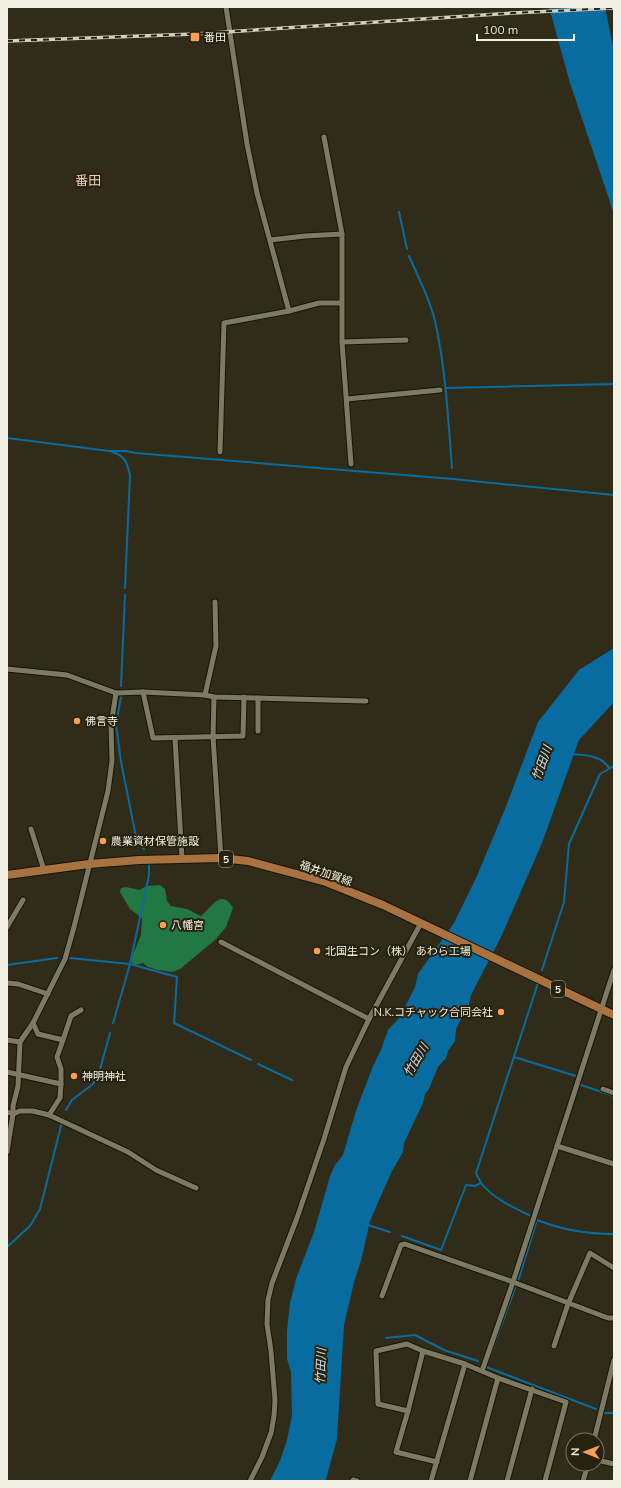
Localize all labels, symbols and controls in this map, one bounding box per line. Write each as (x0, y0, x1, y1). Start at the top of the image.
scale bar (477, 16, 574, 42)
text: 100 m (483, 22, 518, 37)
place label: 番田 (204, 30, 226, 44)
marker: 番田 (189, 31, 201, 43)
district label: 番田 (75, 172, 101, 188)
place label: 佛言寺 (85, 714, 118, 728)
marker: 佛言寺 (72, 716, 82, 726)
water label: 竹田川 (528, 741, 555, 782)
place label: 農業資材保管施設 (111, 834, 199, 848)
marker: 農業資材保管施設 (98, 836, 108, 846)
road number: 5 (219, 851, 233, 867)
street label: 福井加賀線 (298, 857, 354, 889)
place label: 八幡宮 (171, 918, 204, 932)
marker: 八幡宮 (158, 920, 168, 930)
place label: 北国生コン（株） あわら工場 (325, 944, 471, 958)
marker: 北国生コン（株） あわら工場 (312, 946, 322, 956)
road number: 5 (551, 981, 565, 997)
place label: N.K.コチャック合同会社 (374, 1005, 493, 1019)
marker: N.K.コチャック合同会社 (496, 1007, 506, 1017)
water label: 竹田川 (400, 1039, 432, 1079)
place label: 神明神社 (82, 1069, 126, 1083)
marker: 神明神社 (69, 1071, 79, 1081)
water label: 竹田川 (312, 1346, 329, 1384)
north arrow (565, 1432, 605, 1472)
text: N (568, 1448, 582, 1456)

